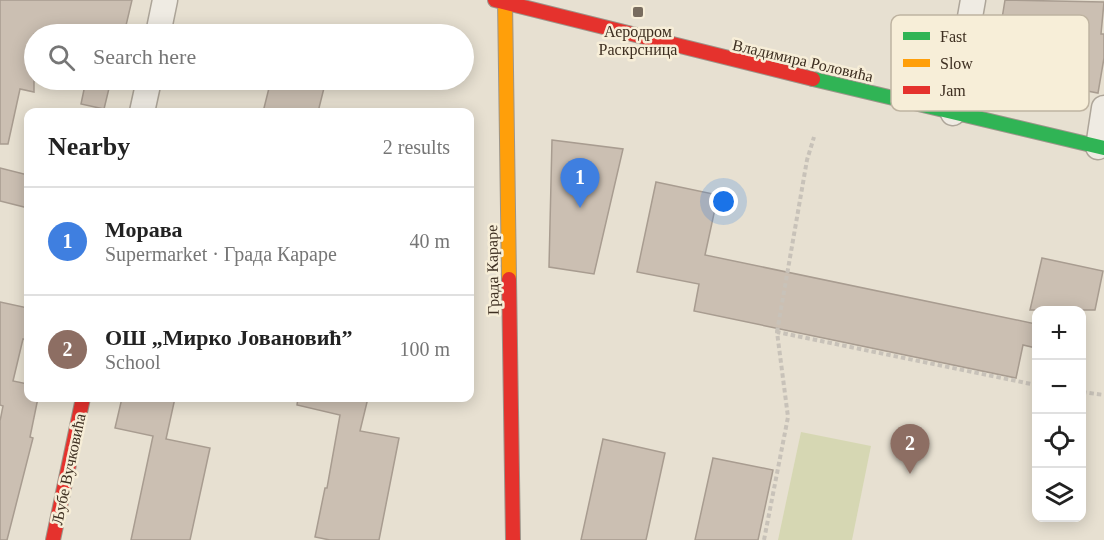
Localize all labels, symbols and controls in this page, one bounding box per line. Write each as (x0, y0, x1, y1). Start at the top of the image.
marker: Аеродром Раскрсница (631, 5, 645, 19)
legend (891, 15, 1089, 111)
place label: Аеродром Раскрсница (599, 23, 677, 59)
search box (24, 24, 474, 90)
text: Fast (940, 28, 967, 45)
street label: Владимира Роловића (731, 36, 875, 86)
icon: search (45, 41, 78, 74)
text: Search here (93, 44, 196, 69)
text: Slow (940, 55, 973, 72)
text: Jam (940, 82, 966, 99)
text: Nearby (48, 132, 130, 161)
text: 2 results (383, 136, 450, 158)
pin: 1 (560, 158, 600, 208)
your location (709, 187, 738, 216)
text: Морава (105, 217, 183, 242)
street label: Града Караре (483, 225, 503, 315)
text: 1 (63, 230, 73, 252)
text: 40 m (409, 230, 450, 252)
text: Supermarket · Града Караре (105, 243, 337, 265)
map controls (1032, 306, 1086, 522)
button: + (1032, 306, 1086, 360)
text: ОШ „Мирко Јовановић” (105, 325, 353, 350)
text: 2 (63, 338, 73, 360)
text: 100 m (399, 338, 450, 360)
text: School (105, 351, 161, 373)
button: − (1032, 360, 1086, 414)
street label: Љубе Вучковића (48, 412, 90, 527)
button: locate (1032, 414, 1086, 468)
pin: 2 (890, 424, 930, 474)
button: layers (1032, 468, 1086, 522)

